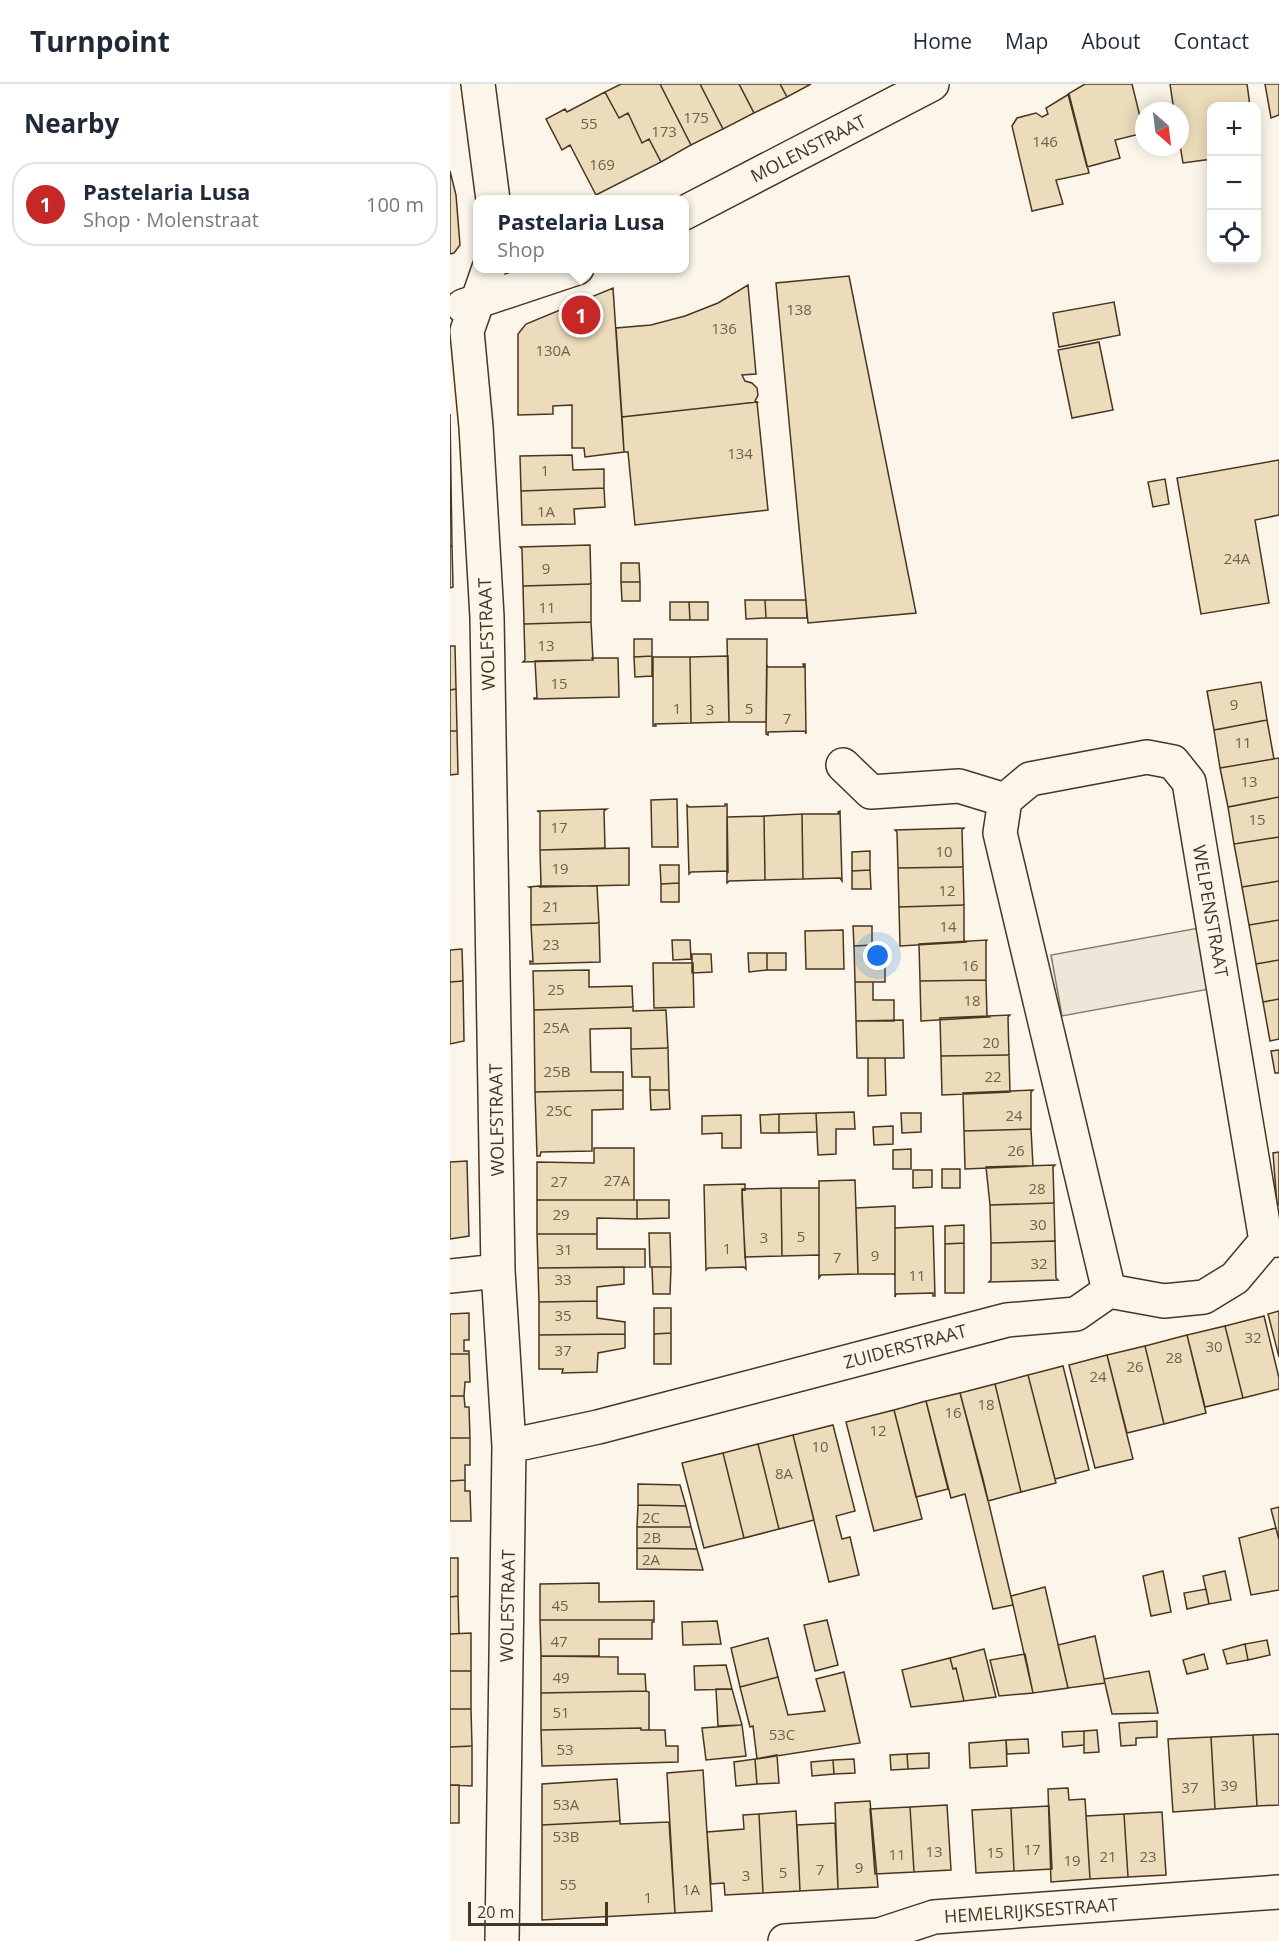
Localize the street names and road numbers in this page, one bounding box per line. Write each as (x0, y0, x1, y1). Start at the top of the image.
street label: MOLENSTRAAT (746, 109, 870, 187)
street label: WOLFSTRAAT (472, 577, 500, 691)
street label: WELPENSTRAAT (1188, 843, 1234, 979)
street label: WOLFSTRAAT (483, 1063, 509, 1177)
street label: ZUIDERSTRAAT (841, 1318, 969, 1374)
street label: WOLFSTRAAT (494, 1549, 520, 1663)
street label: HEMELRIJKSESTRAAT (943, 1892, 1119, 1928)

